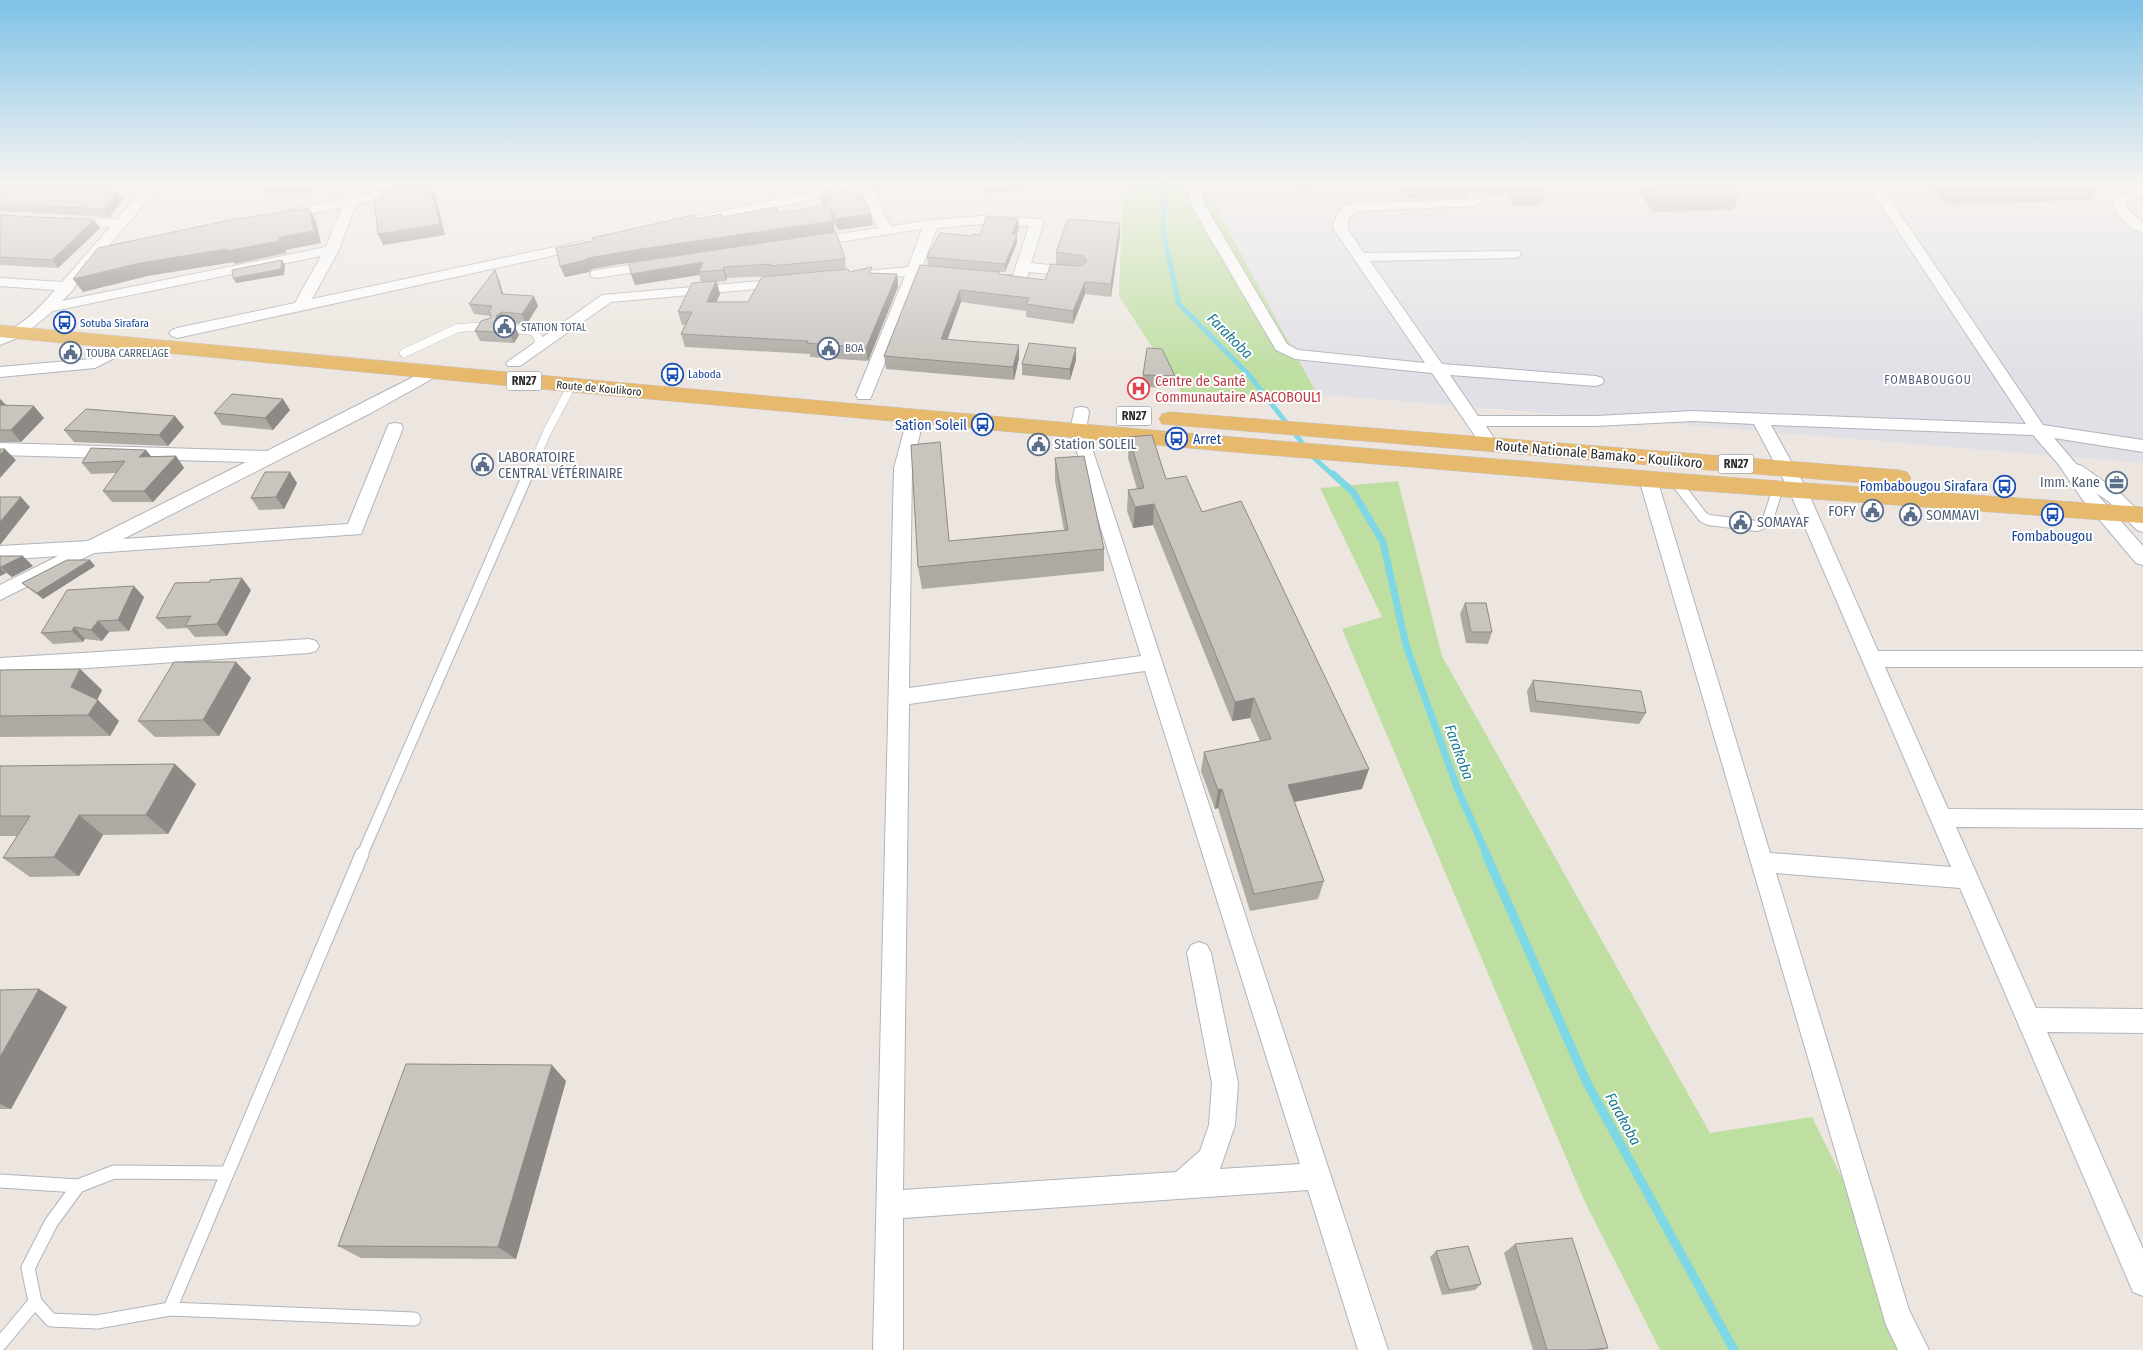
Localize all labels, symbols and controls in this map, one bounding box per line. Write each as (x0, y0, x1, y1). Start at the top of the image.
water label: Farakoba (1203, 309, 1257, 363)
bus stop icon: Sotuba Sirafara (52, 311, 76, 335)
public building icon: STATION TOTAL (493, 315, 517, 339)
place label: Sotuba Sirafara (80, 317, 149, 330)
place label: STATION TOTAL (521, 321, 587, 334)
public building icon: BOA (817, 336, 841, 360)
public building icon: TOUBA CARRELAGE (58, 341, 82, 365)
place label: BOA (845, 342, 864, 355)
place label: TOUBA CARRELAGE (86, 347, 169, 360)
bus stop icon: Laboda (660, 362, 684, 386)
place label: Laboda (688, 368, 721, 381)
road number: RN27 (506, 372, 542, 391)
place label: Centre de Santé Communautaire ASACOBOUL1 (1155, 373, 1321, 406)
district label: FOMBABOUGOU (1884, 373, 1972, 387)
hospital icon: Centre de Santé Communautaire ASACOBOUL1 (1127, 377, 1151, 401)
street label: Route de Koulikoro (556, 378, 642, 399)
road number: RN27 (1116, 406, 1152, 426)
bus stop icon: Sation Soleil (971, 413, 995, 437)
place label: Sation Soleil (895, 417, 967, 434)
bus stop icon: Arret (1165, 427, 1189, 451)
place label: Arret (1193, 431, 1222, 448)
public building icon: Station SOLEIL (1026, 432, 1050, 456)
place label: Station SOLEIL (1054, 436, 1137, 453)
street label: Route Nationale Bamako - Koulikoro (1495, 437, 1703, 472)
place label: LABORATOIRE CENTRAL VÉTÉRINAIRE (498, 449, 623, 482)
public building icon: LABORATOIRE CENTRAL VÉTÉRINAIRE (470, 453, 494, 477)
road number: RN27 (1718, 454, 1754, 474)
office icon: Imm. Kane (2104, 470, 2128, 494)
bus stop icon: Fombabougou Sirafara (1992, 474, 2016, 498)
place label: Imm. Kane (2040, 474, 2100, 491)
place label: Fombabougou Sirafara (1860, 478, 1988, 495)
public building icon: FOFY (1860, 499, 1884, 523)
bus stop icon: Fombabougou (2040, 502, 2064, 526)
place label: FOFY (1828, 503, 1856, 520)
public building icon: SOMMAVI (1898, 503, 1922, 527)
place label: SOMMAVI (1926, 507, 1980, 524)
public building icon: SOMAYAF (1729, 510, 1753, 534)
place label: SOMAYAF (1757, 514, 1809, 531)
place label: Fombabougou (2011, 528, 2093, 545)
water label: Farakoba (1441, 722, 1477, 782)
water label: Farakoba (1601, 1090, 1645, 1149)

